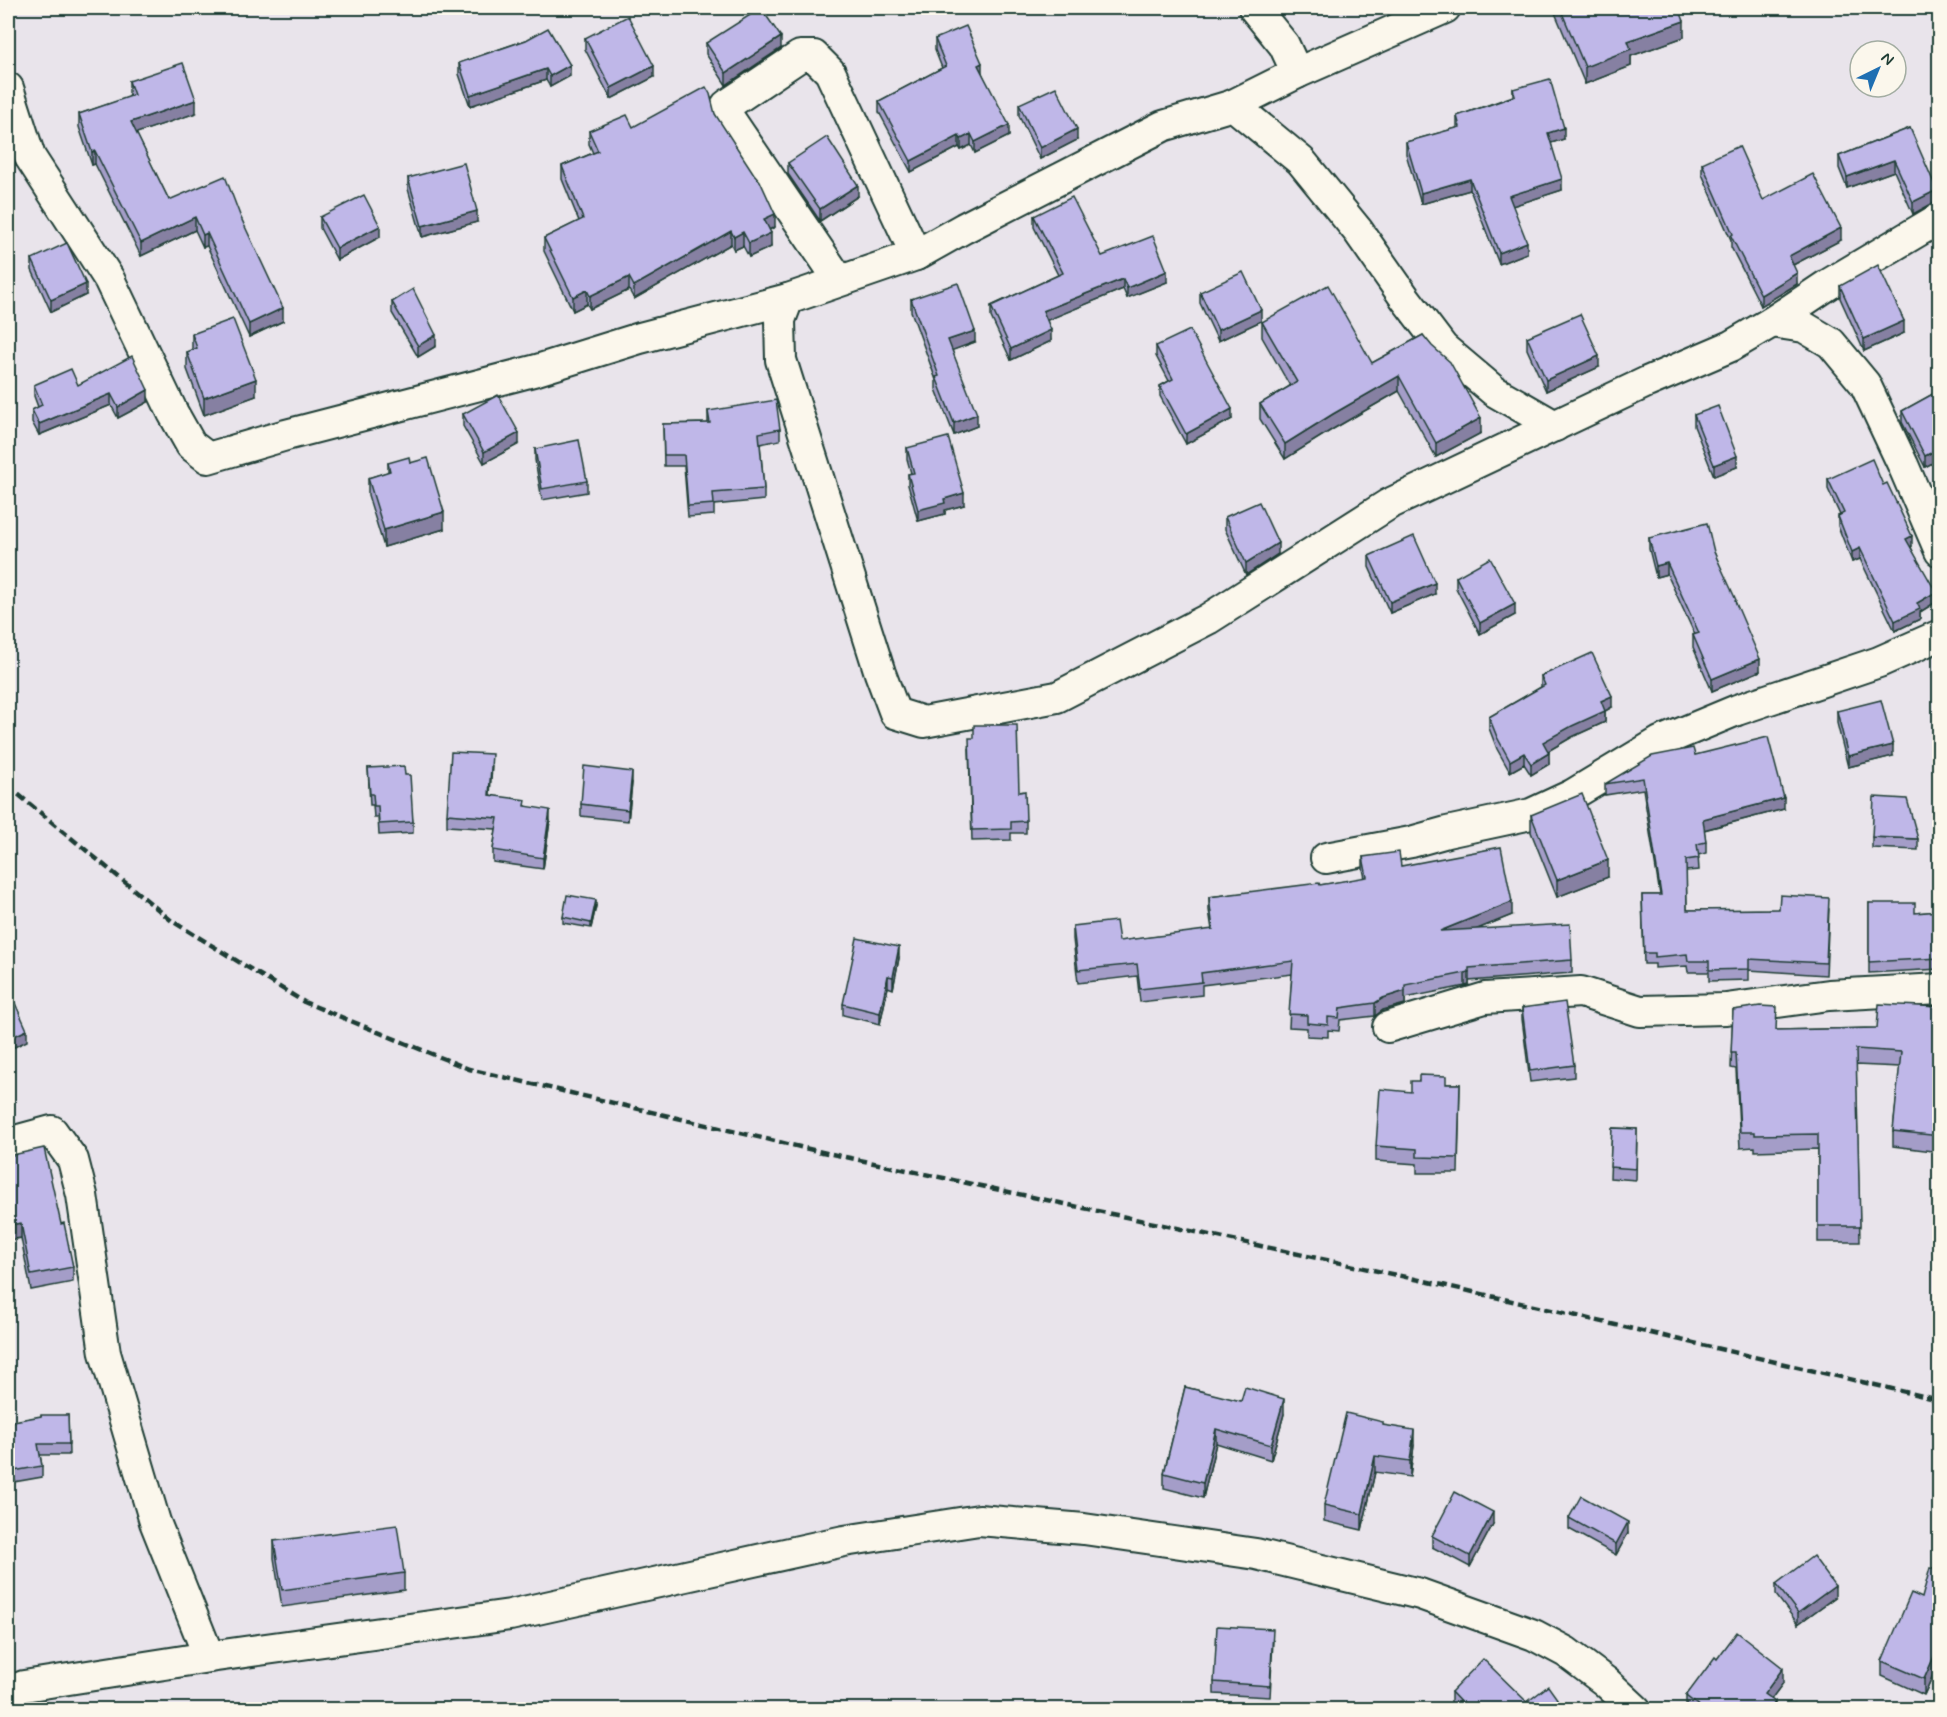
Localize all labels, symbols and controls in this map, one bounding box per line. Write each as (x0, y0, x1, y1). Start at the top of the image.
north arrow (1848, 39, 1908, 99)
text: N (1876, 48, 1898, 70)

